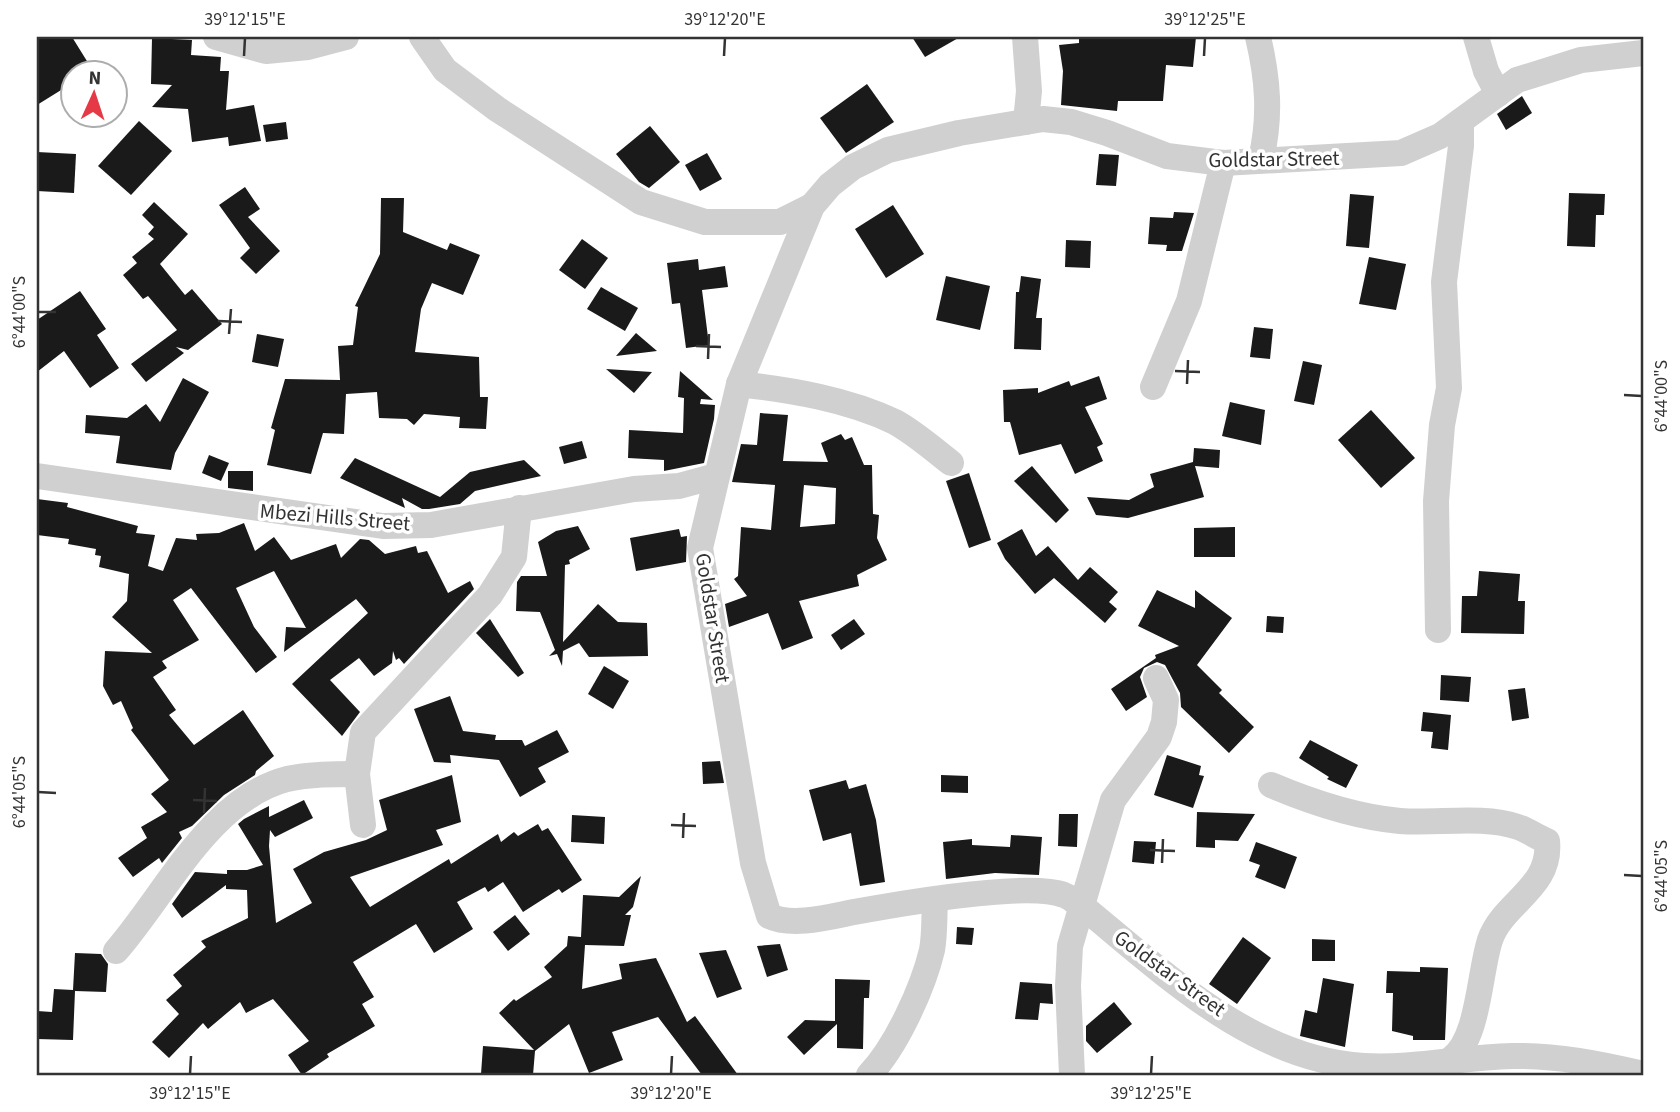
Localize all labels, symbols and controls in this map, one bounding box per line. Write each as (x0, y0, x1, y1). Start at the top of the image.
text: 39°12'15"E (204, 7, 286, 32)
text: 39°12'20"E (684, 7, 766, 32)
text: 39°12'25"E (1164, 7, 1246, 32)
north arrow (60, 60, 130, 130)
text: N (88, 65, 102, 92)
street label: Goldstar Street (1208, 143, 1340, 175)
text: 6°44'00"S (7, 276, 32, 348)
text: 6°44'00"S (1649, 360, 1674, 432)
street label: Mbezi Hills Street (259, 495, 411, 539)
street label: Goldstar Street (688, 551, 738, 685)
text: 6°44'05"S (7, 756, 32, 828)
text: 6°44'05"S (1649, 840, 1674, 912)
street label: Goldstar Street (1108, 922, 1232, 1024)
text: 39°12'15"E (149, 1081, 231, 1106)
text: 39°12'20"E (630, 1081, 712, 1106)
text: 39°12'25"E (1110, 1081, 1192, 1106)

